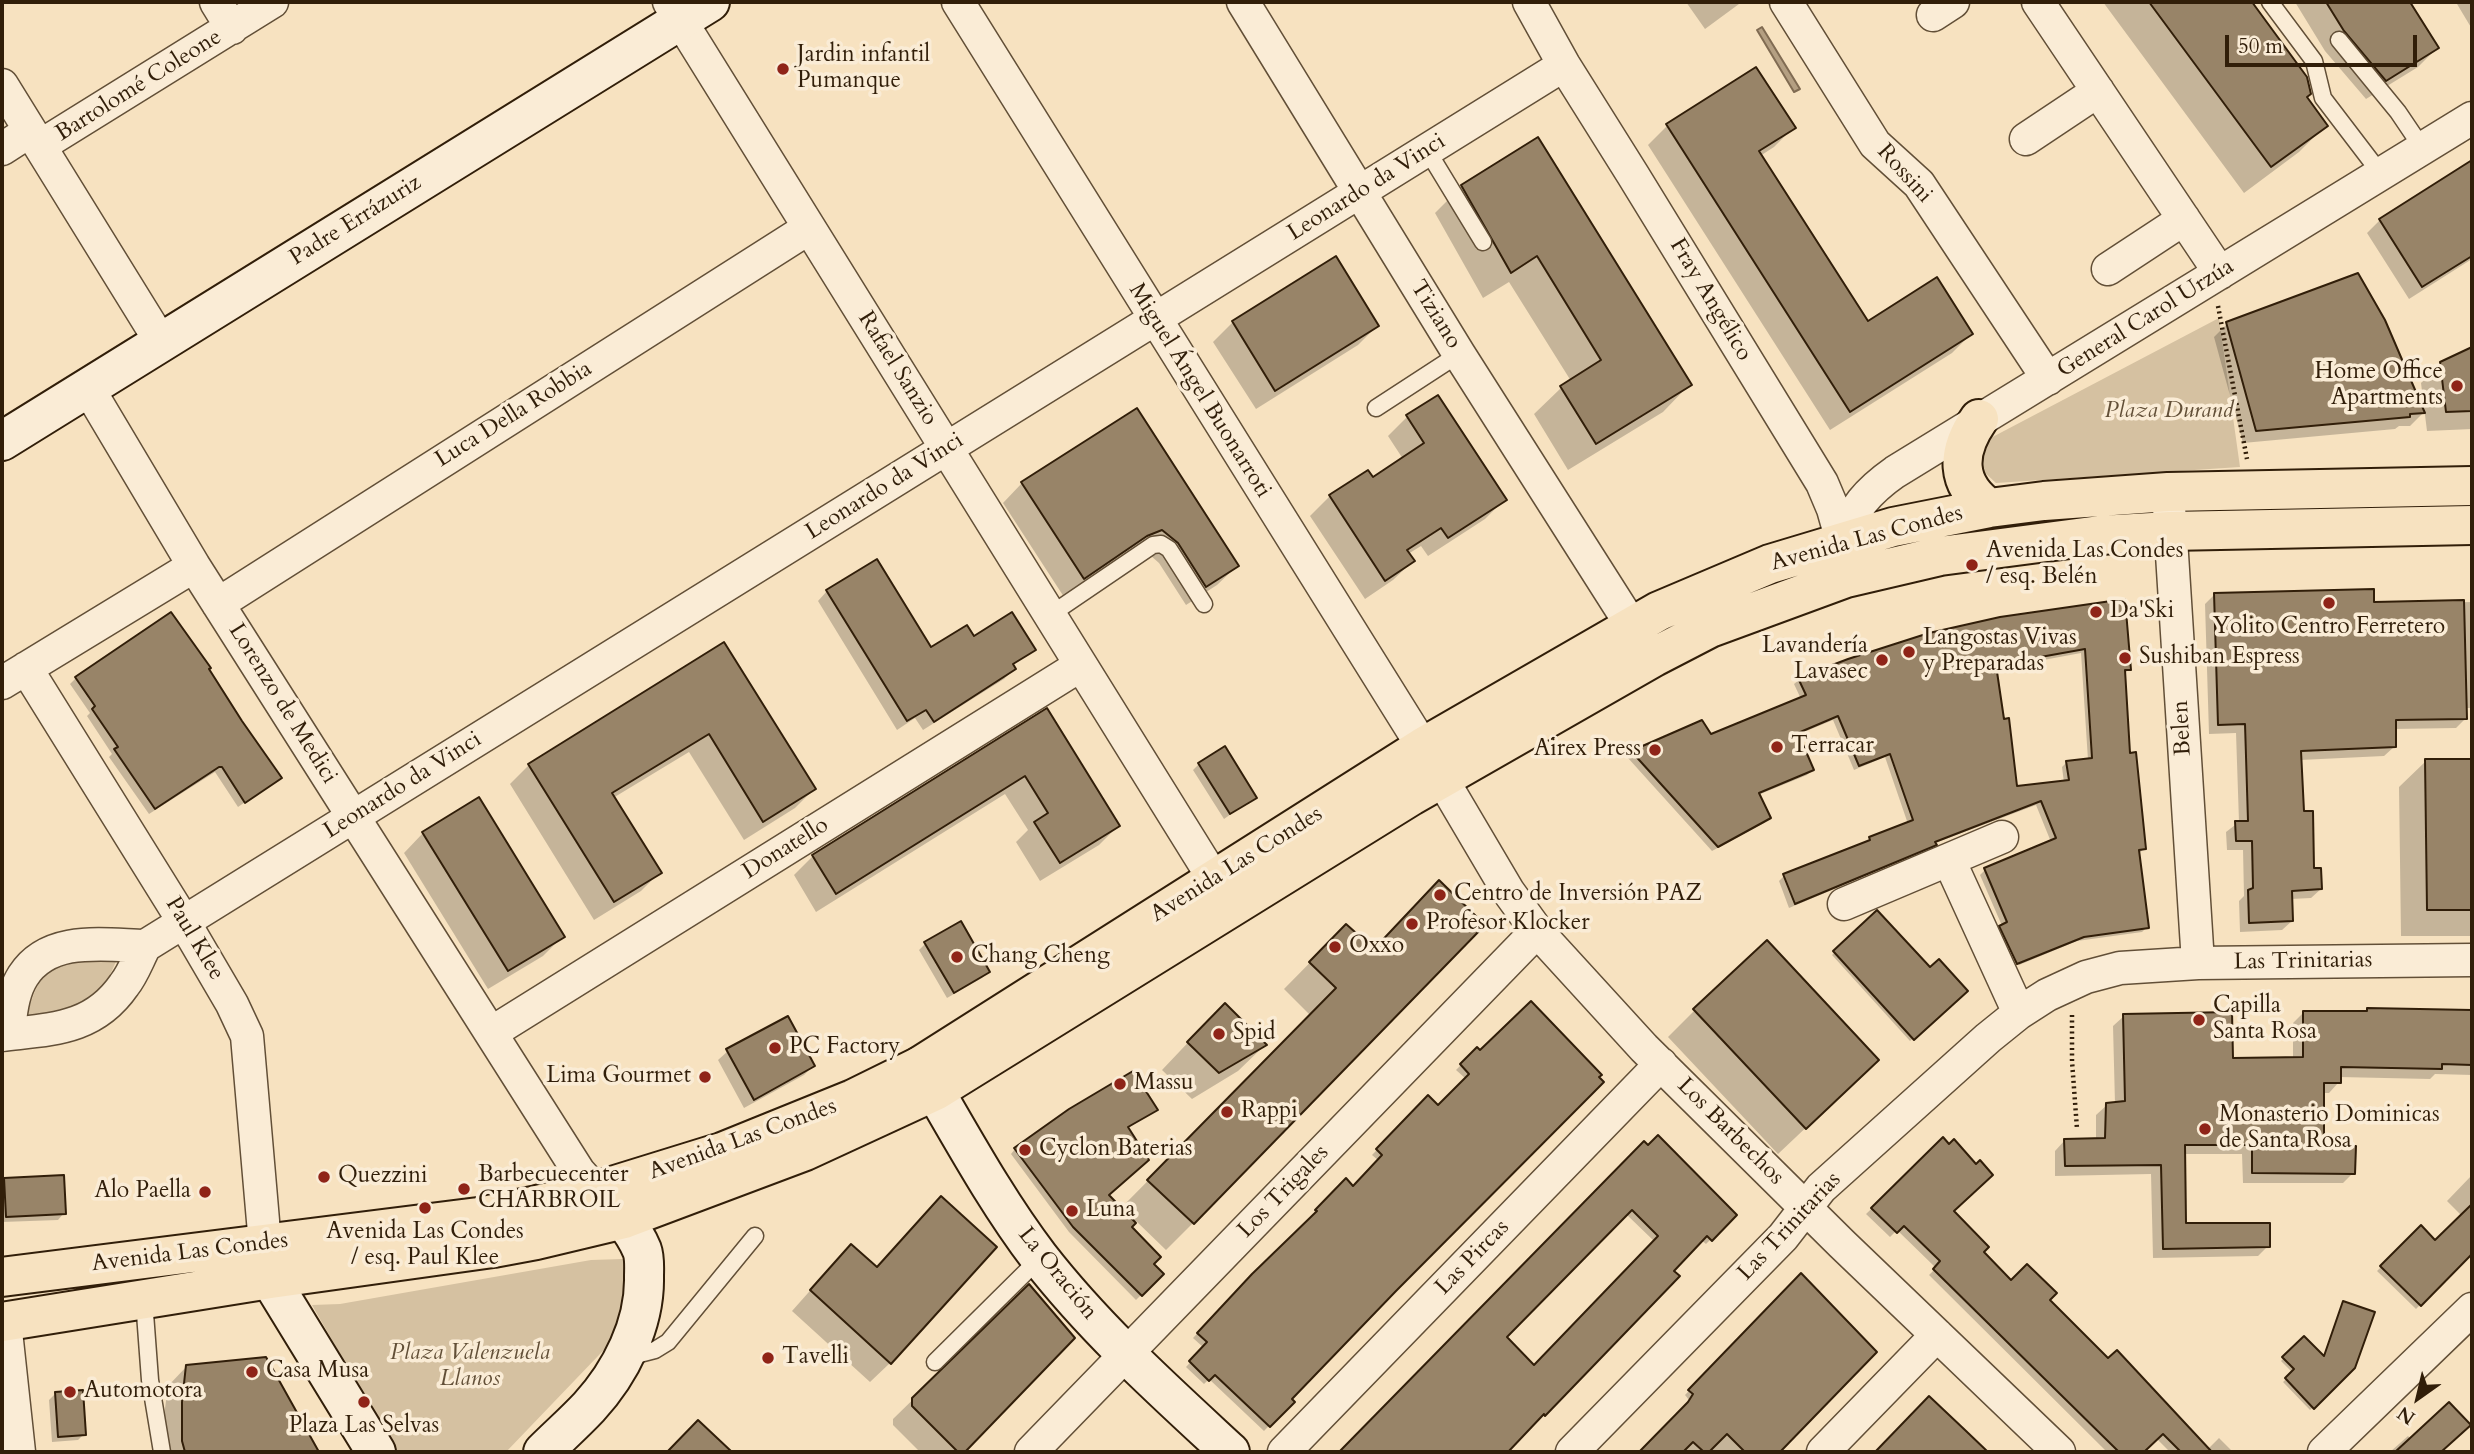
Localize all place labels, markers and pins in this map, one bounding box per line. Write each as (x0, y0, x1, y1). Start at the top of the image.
place label: Jardin infantil Pumanque (797, 42, 930, 96)
marker: Jardin infantil Pumanque (775, 61, 791, 77)
place label: Home Office Apartments (2315, 359, 2443, 413)
marker: Home Office Apartments (2449, 378, 2465, 394)
place label: Avenida Las Condes / esq. Belén (1986, 538, 2184, 592)
marker: Avenida Las Condes / esq. Belén (1964, 557, 1980, 573)
marker: Yolito Centro Ferretero (2321, 595, 2337, 611)
place label: Da'Ski (2110, 598, 2174, 626)
marker: Da'Ski (2088, 604, 2104, 620)
place label: Yolito Centro Ferretero (2213, 614, 2445, 642)
place label: Langostas Vivas y Preparadas (1923, 625, 2077, 679)
place label: Lavandería Lavasec (1762, 633, 1868, 687)
marker: Langostas Vivas y Preparadas (1901, 644, 1917, 660)
place label: Sushiban Espress (2139, 644, 2300, 672)
marker: Sushiban Espress (2117, 650, 2133, 666)
marker: Lavandería Lavasec (1874, 652, 1890, 668)
place label: Terracar (1791, 733, 1874, 761)
place label: Airex Press (1534, 736, 1641, 764)
marker: Terracar (1769, 739, 1785, 755)
marker: Airex Press (1647, 742, 1663, 758)
place label: Centro de Inversión PAZ (1454, 881, 1702, 909)
marker: Centro de Inversión PAZ (1432, 887, 1448, 903)
place label: Profesor Klocker (1426, 910, 1590, 938)
marker: Profesor Klocker (1404, 916, 1420, 932)
place label: Oxxo (1349, 933, 1404, 961)
marker: Oxxo (1327, 939, 1343, 955)
place label: Chang Cheng (971, 943, 1110, 971)
marker: Chang Cheng (949, 949, 965, 965)
place label: Capilla Santa Rosa (2213, 993, 2317, 1047)
marker: Capilla Santa Rosa (2191, 1012, 2207, 1028)
place label: Spid (1233, 1020, 1275, 1048)
marker: Spid (1211, 1026, 1227, 1042)
place label: PC Factory (789, 1034, 900, 1062)
marker: PC Factory (767, 1040, 783, 1056)
place label: Lima Gourmet (546, 1063, 691, 1091)
marker: Lima Gourmet (697, 1069, 713, 1085)
place label: Massu (1134, 1070, 1194, 1098)
marker: Massu (1112, 1076, 1128, 1092)
place label: Rappi (1241, 1098, 1298, 1126)
place label: Monasterio Dominicas de Santa Rosa (2219, 1102, 2440, 1156)
marker: Rappi (1219, 1104, 1235, 1120)
marker: Monasterio Dominicas de Santa Rosa (2197, 1121, 2213, 1137)
place label: Cyclon Baterias (1039, 1136, 1193, 1164)
marker: Cyclon Baterias (1017, 1142, 1033, 1158)
place label: Barbecuecenter CHARBROIL (478, 1162, 628, 1216)
place label: Quezzini (338, 1163, 427, 1191)
marker: Quezzini (316, 1169, 332, 1185)
place label: Alo Paella (95, 1178, 191, 1206)
marker: Barbecuecenter CHARBROIL (456, 1181, 472, 1197)
marker: Alo Paella (197, 1184, 213, 1200)
place label: Luna (1086, 1197, 1136, 1225)
marker: Avenida Las Condes / esq. Paul Klee (417, 1200, 433, 1216)
marker: Luna (1064, 1203, 1080, 1219)
place label: Avenida Las Condes / esq. Paul Klee (326, 1219, 524, 1273)
place label: Tavelli (782, 1344, 849, 1372)
marker: Tavelli (760, 1350, 776, 1366)
place label: Casa Musa (266, 1358, 369, 1386)
marker: Casa Musa (244, 1364, 260, 1380)
place label: Automotora (84, 1378, 203, 1406)
marker: Automotora (62, 1384, 78, 1400)
marker: Plaza Las Selvas (356, 1394, 372, 1410)
place label: Plaza Las Selvas (289, 1413, 439, 1441)

